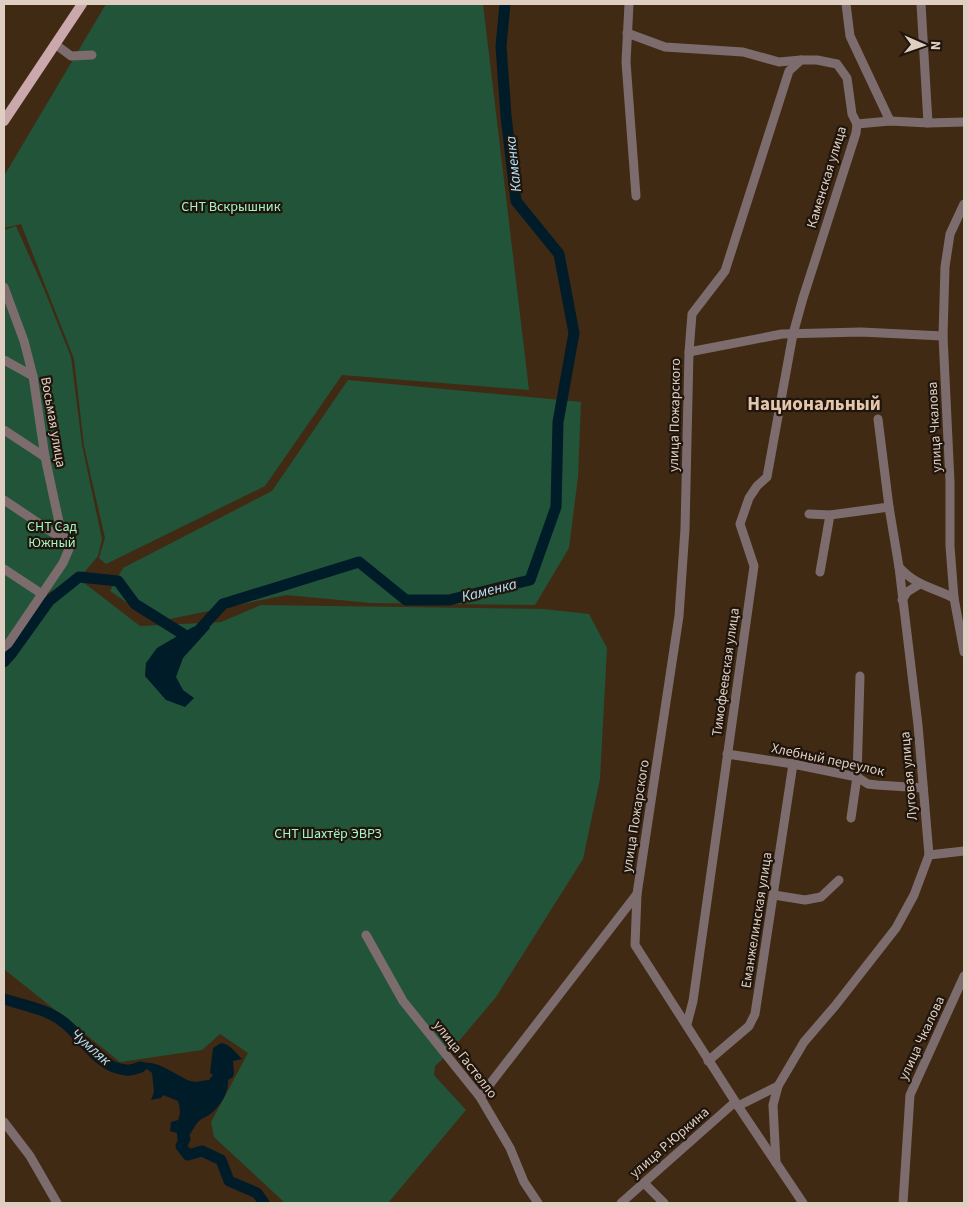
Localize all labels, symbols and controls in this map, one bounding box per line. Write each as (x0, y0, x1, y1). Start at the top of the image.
north arrow (898, 20, 948, 70)
text: N (925, 40, 945, 50)
street label: Каменская улица (802, 124, 852, 231)
water label: Каменка (500, 135, 527, 193)
park label: СНТ Вскрышник (181, 197, 281, 217)
street label: улица Пожарского (664, 358, 686, 472)
street label: Восьмая улица (35, 375, 71, 469)
street label: улица Чкалова (923, 381, 947, 473)
district label: Национальный (747, 391, 881, 418)
park label: СНТ Сад Южный (27, 517, 77, 553)
water label: Каменка (459, 573, 519, 607)
street label: Тимофеевская улица (707, 607, 745, 738)
street label: Луговая улица (895, 731, 923, 821)
street label: Хлебный переулок (769, 738, 886, 782)
street label: улица Пожарского (617, 758, 655, 874)
park label: СНТ Шахтёр ЭВРЗ (274, 824, 382, 844)
street label: Еманжелинская улица (736, 851, 778, 990)
street label: улица Чкалова (894, 993, 950, 1084)
street label: улица Гастелло (428, 1016, 502, 1103)
water label: Чумляк (66, 1024, 116, 1071)
street label: улица Р.Юркина (626, 1103, 714, 1183)

